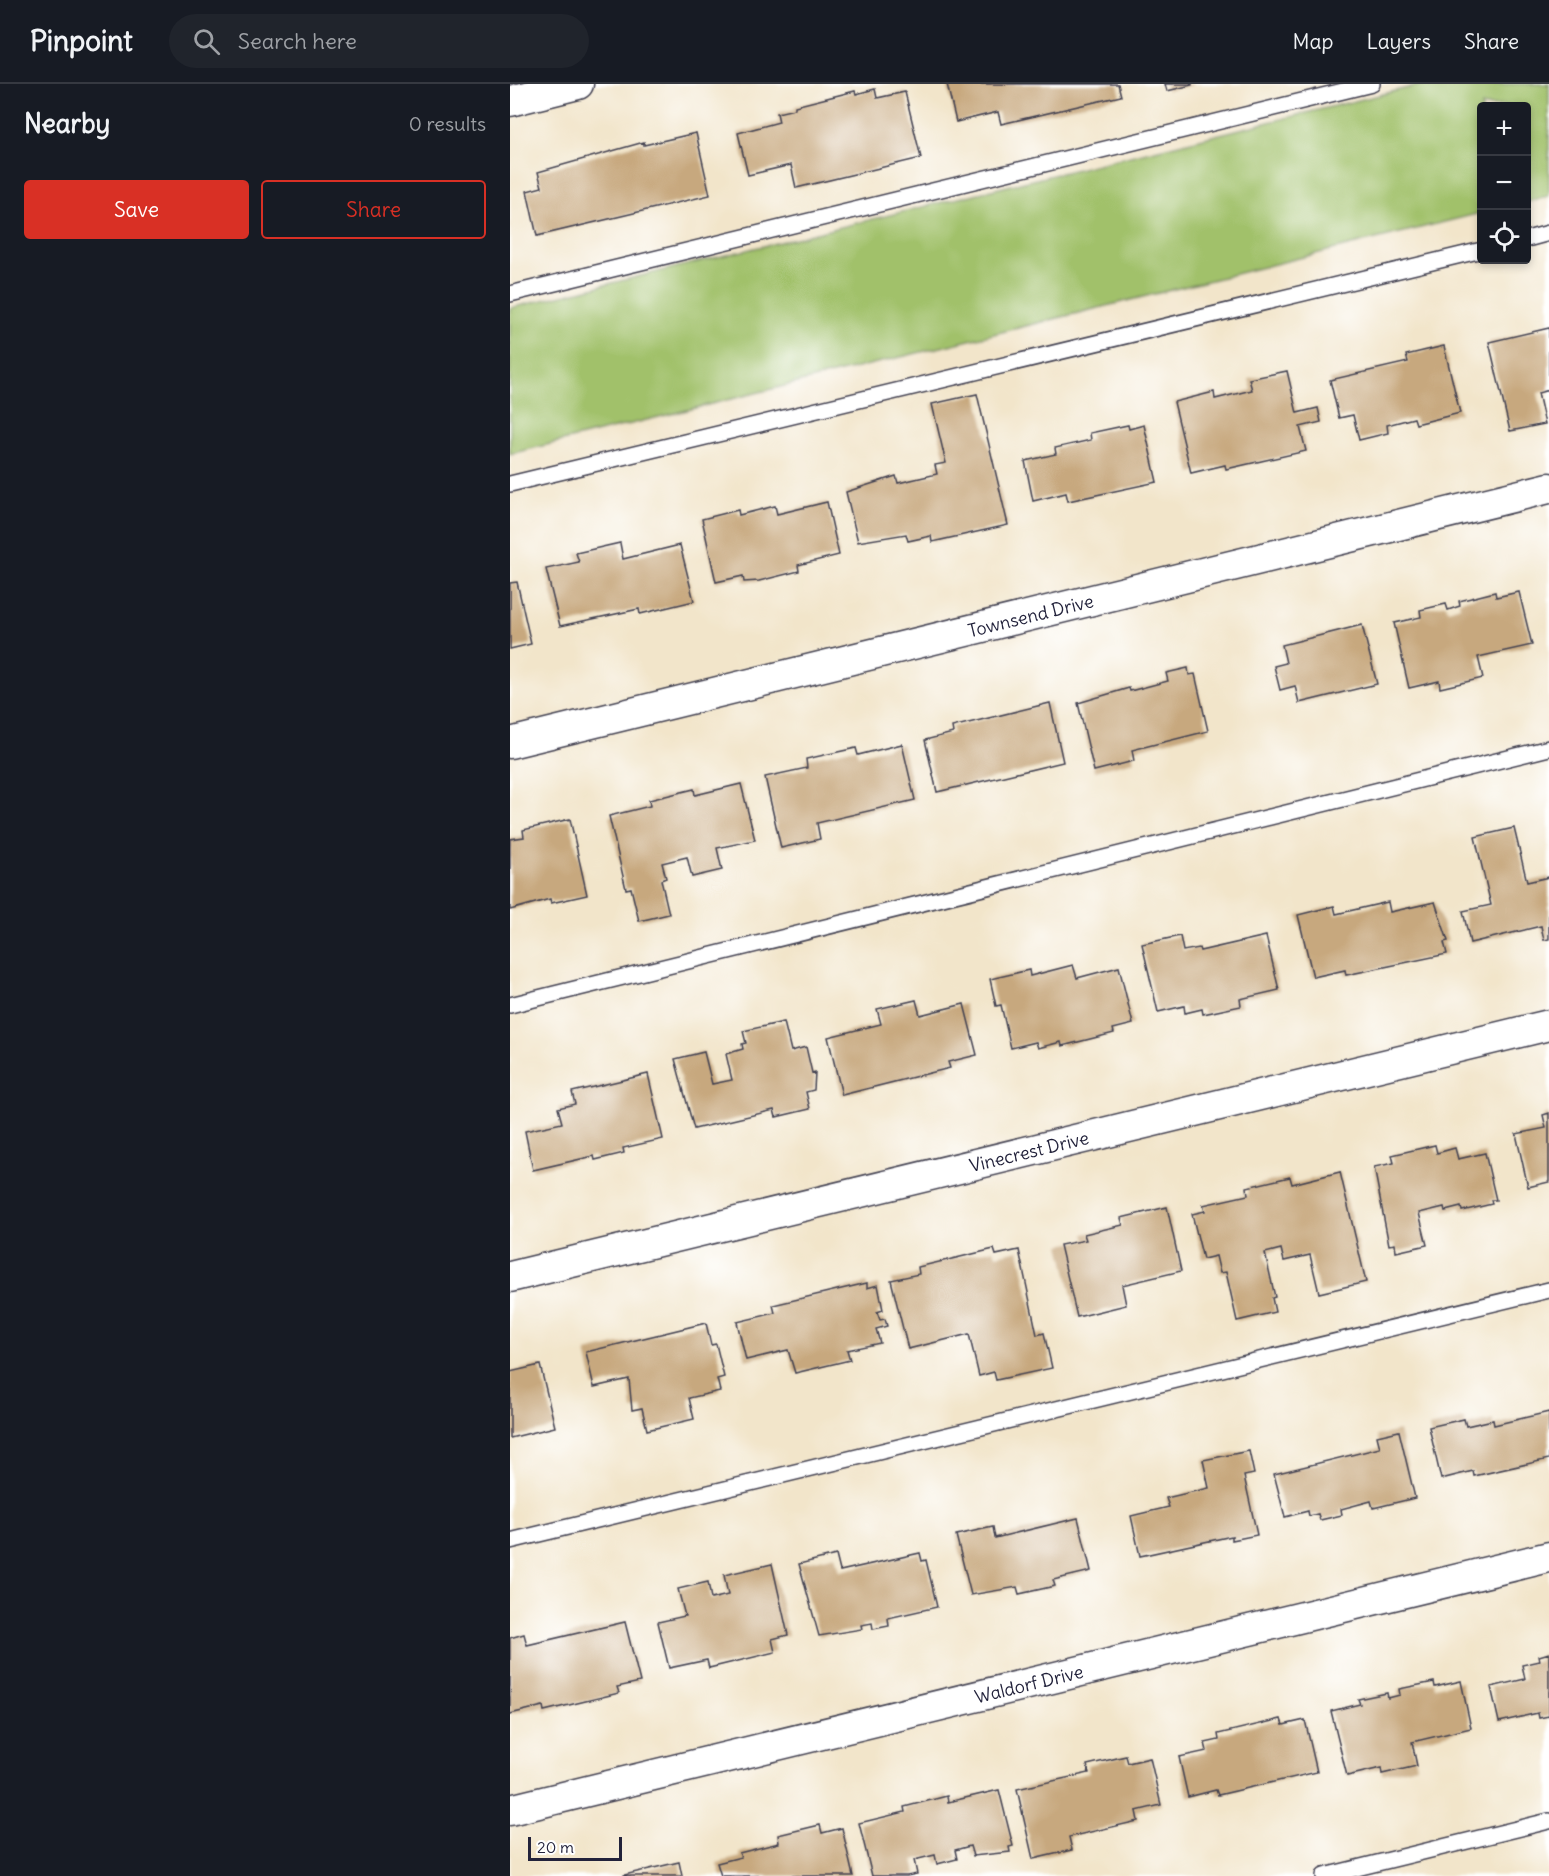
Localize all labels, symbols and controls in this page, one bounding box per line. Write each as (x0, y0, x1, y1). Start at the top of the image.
search box (169, 14, 589, 68)
text: Pinpoint (30, 23, 133, 59)
icon: search (190, 25, 223, 58)
text: Search here (238, 27, 357, 55)
text: Map (1293, 28, 1333, 55)
text: Layers (1366, 28, 1431, 55)
text: Share (1464, 28, 1519, 55)
map controls (1477, 102, 1531, 264)
button: + (1477, 102, 1531, 156)
text: Nearby (24, 107, 110, 140)
text: 0 results (409, 111, 486, 136)
button: − (1477, 156, 1531, 210)
button: Save (24, 180, 249, 239)
button: Share (261, 180, 486, 239)
button: locate (1477, 210, 1531, 264)
street label: Townsend Drive (965, 589, 1096, 642)
street label: Vinecrest Drive (967, 1126, 1091, 1177)
street label: Waldorf Drive (972, 1659, 1085, 1708)
scale bar (528, 1834, 622, 1862)
text: 20 m (537, 1837, 574, 1857)

